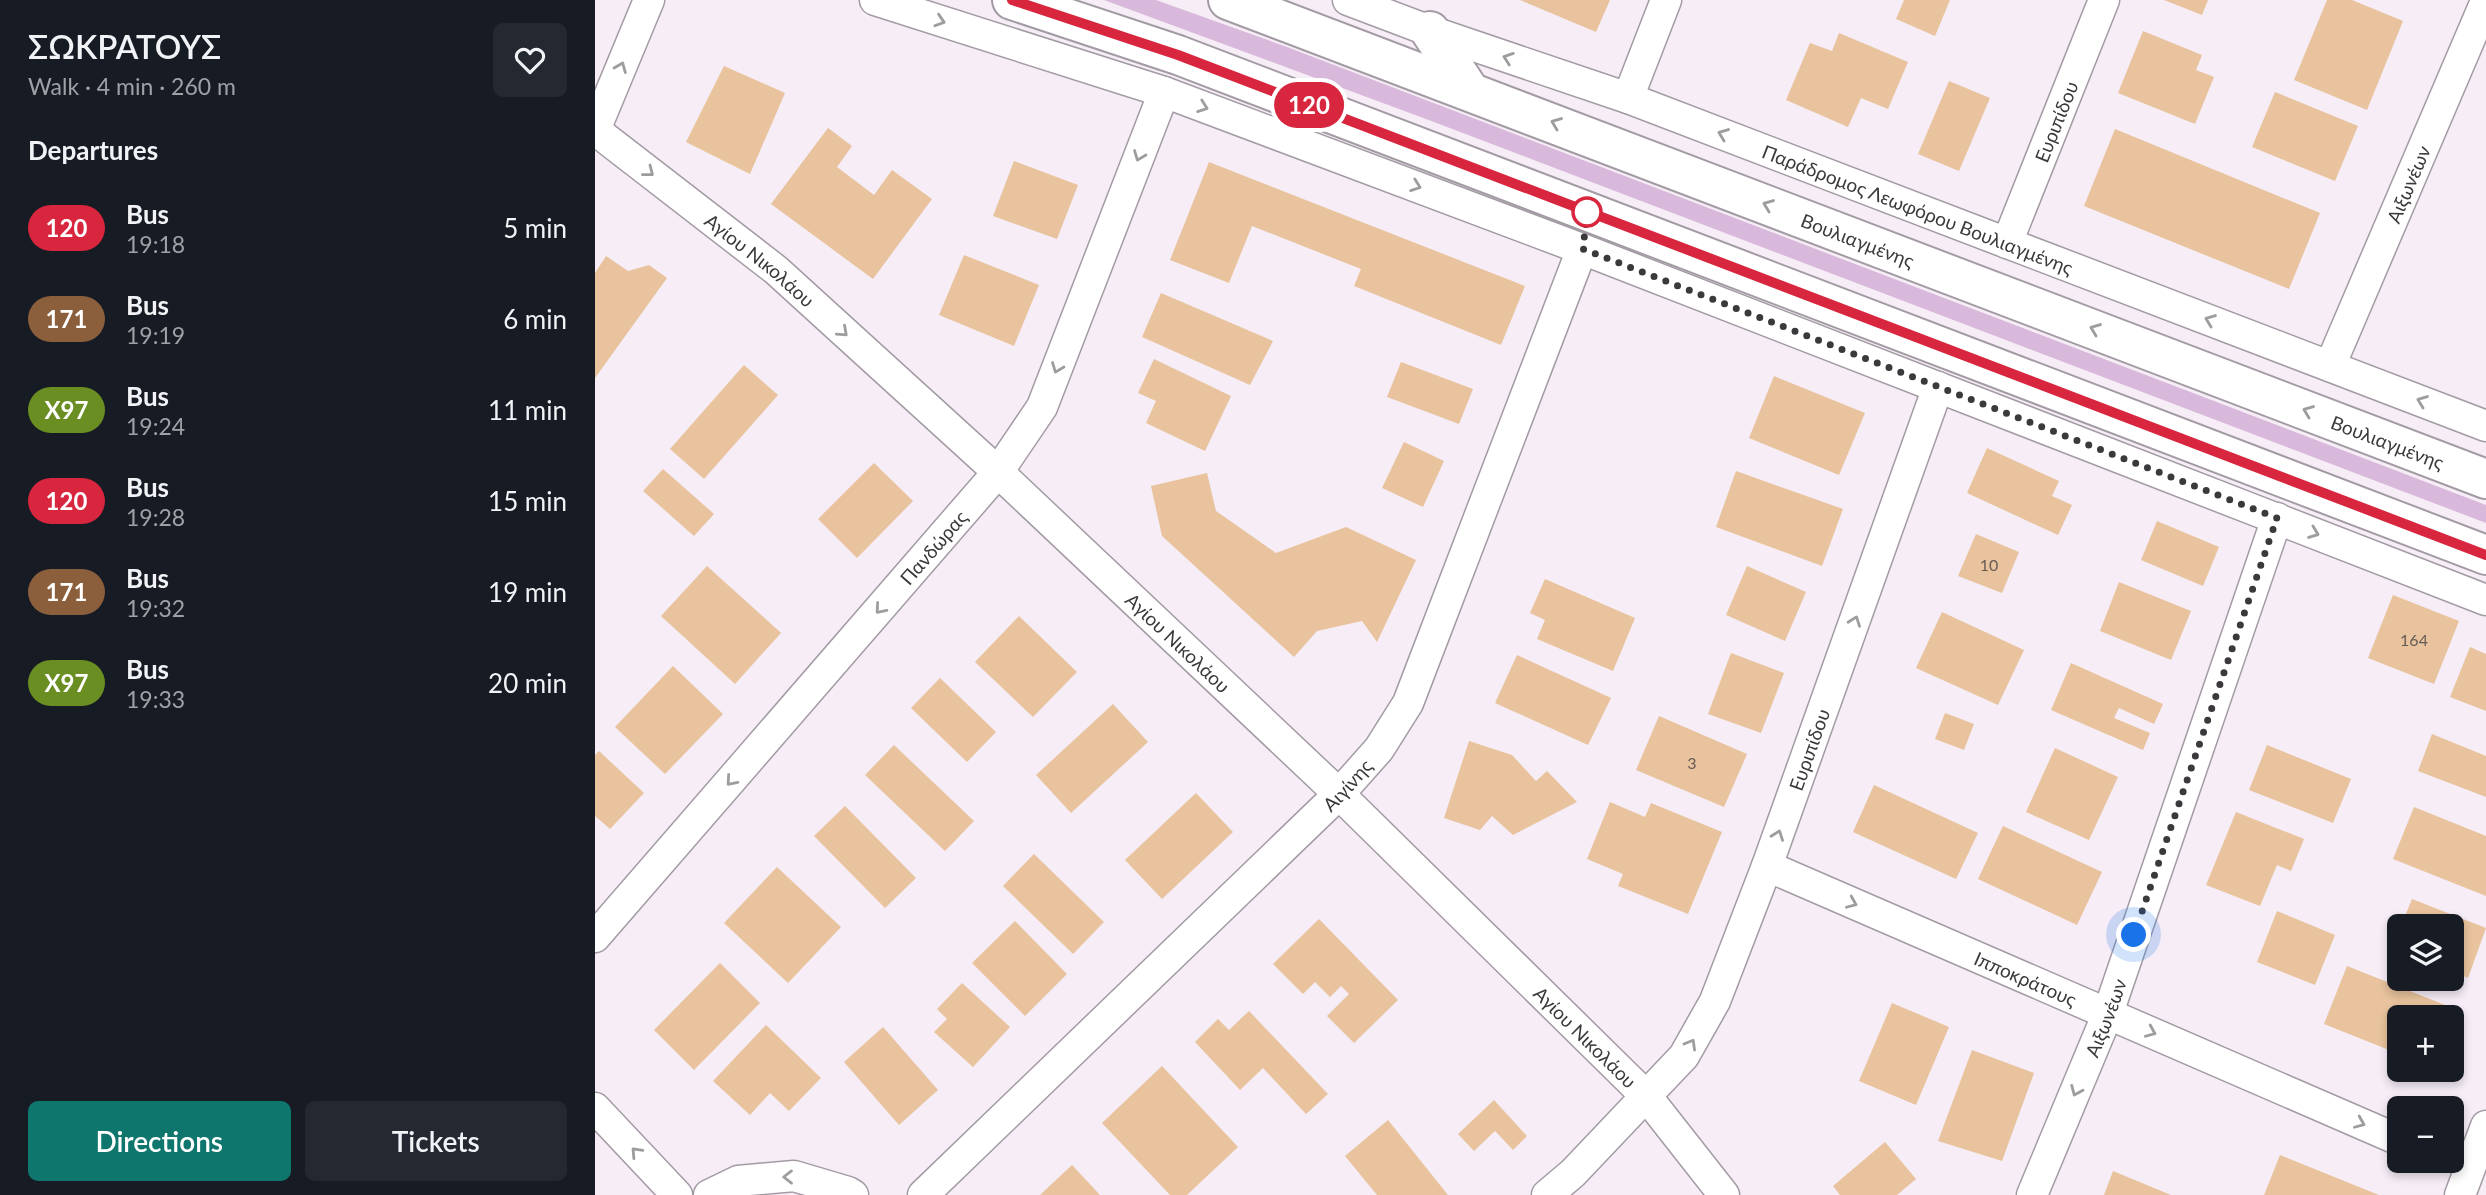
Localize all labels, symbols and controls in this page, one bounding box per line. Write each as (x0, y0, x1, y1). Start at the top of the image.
one-way arrow (934, 12, 946, 27)
button: heart (493, 23, 567, 97)
text: ΣΩΚΡΑΤΟΥΣ (28, 26, 221, 66)
one-way arrow (1503, 51, 1515, 66)
one-way arrow (613, 61, 627, 74)
text: Walk · 4 min · 260 m (28, 72, 236, 100)
street label: Ευριπίδου (2029, 77, 2082, 165)
line badge: 120 (1269, 82, 1349, 128)
text: 120 (1288, 90, 1330, 119)
one-way arrow (1196, 98, 1208, 112)
one-way arrow (1550, 118, 1562, 132)
one-way arrow (1717, 128, 1729, 142)
text: Departures (28, 134, 158, 166)
street label: Παράδρομος Λεωφόρου Βουλιαγμένης (1760, 139, 2078, 279)
street label: Αιξωνέων (2381, 142, 2435, 226)
one-way arrow (1134, 149, 1148, 161)
one-way arrow (641, 164, 654, 177)
one-way arrow (1409, 178, 1421, 192)
unlabelled marker (1572, 197, 1602, 227)
text: Bus (126, 198, 169, 230)
one-way arrow (1763, 199, 1775, 213)
street label: Βουλιαγμένης (1797, 207, 1917, 271)
street label: Αγίου Νικολάου (701, 208, 820, 311)
text: 5 min (503, 212, 567, 244)
text: 120 (46, 213, 87, 242)
text: 19:18 (126, 230, 185, 258)
text: Bus (126, 289, 169, 321)
text: 6 min (503, 303, 567, 335)
text: 171 (46, 304, 87, 333)
one-way arrow (2204, 315, 2216, 329)
text: 19:19 (126, 321, 185, 349)
one-way arrow (835, 324, 848, 336)
one-way arrow (2090, 324, 2102, 338)
one-way arrow (1052, 362, 1066, 374)
text: Bus (126, 380, 169, 412)
text: 11 min (488, 394, 567, 426)
text: X97 (45, 395, 88, 424)
one-way arrow (2417, 396, 2429, 410)
one-way arrow (2302, 405, 2314, 419)
street label: Βουλιαγμένης (2328, 410, 2448, 474)
text: 19:24 (126, 412, 185, 440)
text: Bus (126, 471, 169, 503)
text: 15 min (488, 485, 567, 517)
text: 120 (46, 486, 87, 515)
text: 19:28 (126, 503, 185, 531)
street label: Πανδώρας (895, 505, 971, 589)
one-way arrow (2307, 524, 2319, 538)
house number: 10 (1980, 555, 1998, 574)
text: Bus (126, 562, 169, 594)
text: 19 min (488, 576, 567, 608)
text: 171 (46, 577, 87, 606)
street label: Αγίου Νικολάου (1121, 588, 1235, 697)
text: 19:32 (126, 594, 185, 622)
one-way arrow (876, 600, 888, 613)
one-way arrow (1847, 615, 1861, 627)
house number: 164 (2400, 630, 2428, 649)
text: Bus (126, 653, 169, 685)
text: 20 min (488, 667, 567, 699)
text: X97 (45, 668, 88, 697)
text: 19:33 (126, 685, 185, 713)
street label: Ευριπίδου (1783, 705, 1834, 793)
house number: 3 (1687, 753, 1697, 772)
street label: Αιγίνης (1317, 754, 1376, 815)
one-way arrow (727, 772, 739, 785)
one-way arrow (1770, 829, 1784, 842)
one-way arrow (1845, 895, 1858, 909)
map controls (2387, 914, 2464, 1173)
button: layers (2387, 914, 2464, 991)
your location (2116, 917, 2151, 952)
street label: Ιπποκράτους (1971, 946, 2081, 1011)
street label: Αιξωνέων (2080, 975, 2130, 1060)
street label: Αγίου Νικολάου (1530, 981, 1642, 1092)
button: + (2387, 1005, 2464, 1082)
one-way arrow (2144, 1024, 2156, 1038)
one-way arrow (1683, 1039, 1696, 1052)
one-way arrow (2070, 1084, 2084, 1096)
button: − (2387, 1096, 2464, 1173)
button: Directions (28, 1101, 291, 1181)
button: Tickets (305, 1101, 567, 1181)
one-way arrow (2353, 1114, 2365, 1128)
one-way arrow (631, 1147, 644, 1160)
one-way arrow (782, 1169, 793, 1185)

